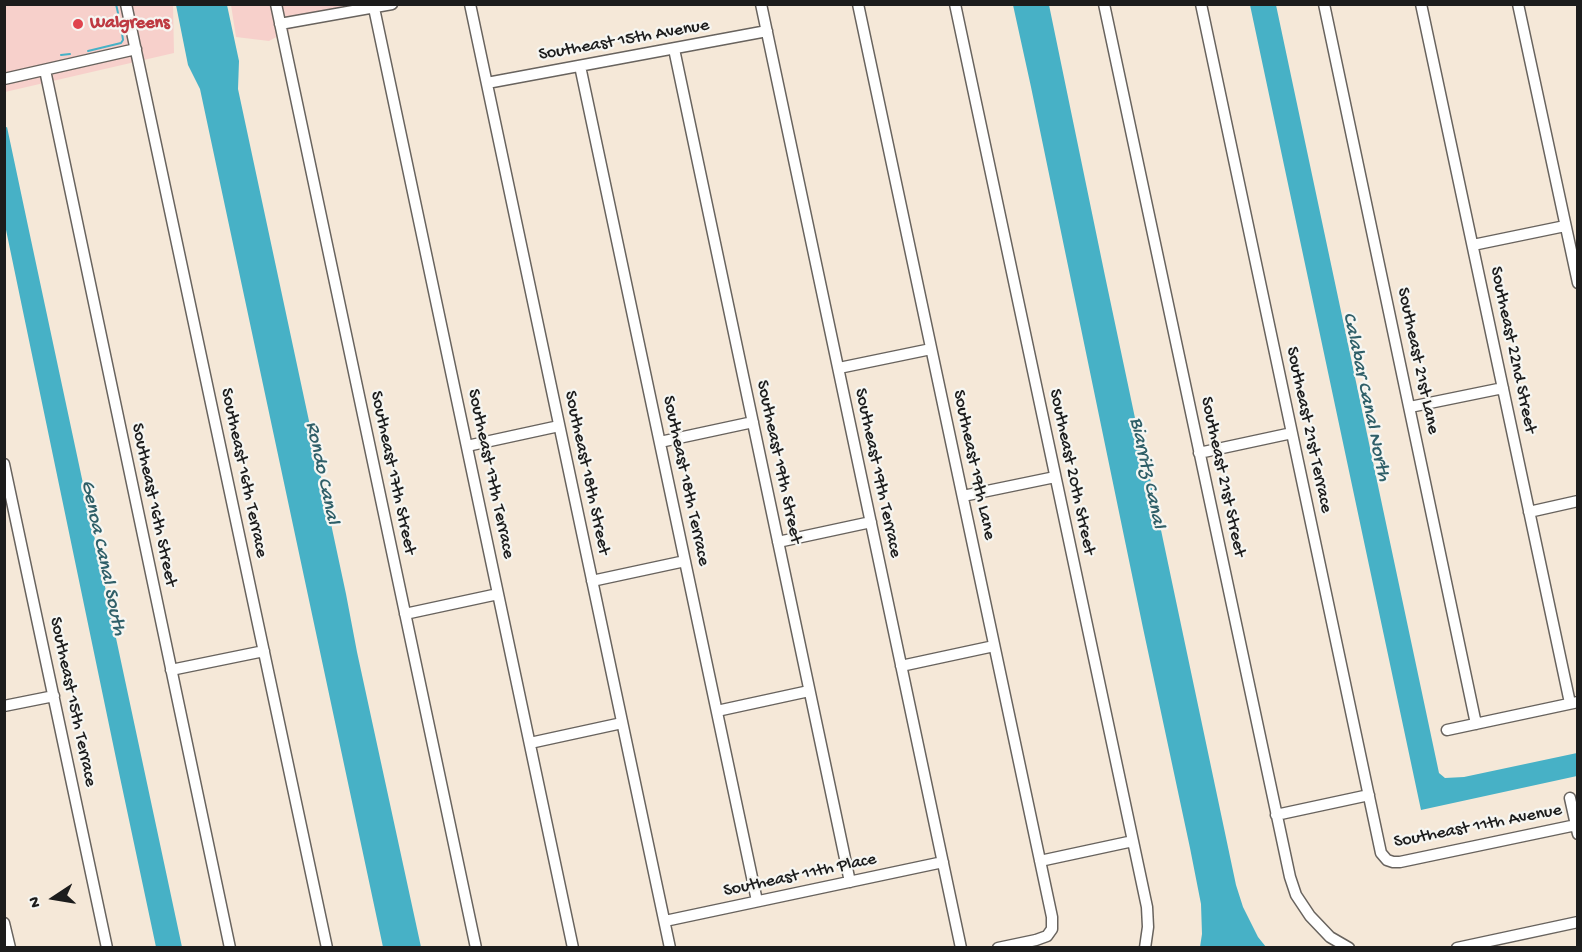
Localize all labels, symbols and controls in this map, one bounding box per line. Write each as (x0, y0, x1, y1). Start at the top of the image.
place label: Walgreens (90, 13, 170, 35)
street label: Southeast 15th Avenue (537, 15, 711, 67)
marker: Walgreens (71, 17, 85, 31)
street label: Southeast 22nd Street (1484, 265, 1540, 435)
street label: Southeast 21st Lane (1391, 286, 1443, 436)
water label: Calabar Canal North (1335, 310, 1395, 484)
street label: Southeast 21st Terrace (1280, 345, 1336, 515)
street label: Southeast 19th Street (750, 378, 806, 546)
street label: Southeast 16th Terrace (214, 386, 272, 560)
street label: Southeast 19th Terrace (848, 386, 906, 560)
street label: Southeast 17th Terrace (461, 387, 519, 561)
street label: Southeast 20th Street (1043, 387, 1099, 557)
street label: Southeast 19th Lane (947, 388, 999, 542)
street label: Southeast 17th Street (364, 389, 420, 557)
street label: Southeast 18th Street (558, 389, 614, 557)
street label: Southeast 18th Terrace (656, 394, 714, 568)
street label: Southeast 21st Street (1194, 395, 1250, 559)
water label: Biarritz Canal (1123, 415, 1169, 531)
water label: Rondo Canal (298, 420, 344, 526)
street label: Southeast 16th Street (125, 421, 181, 589)
water label: Genoa Canal South (74, 478, 130, 638)
street label: Southeast 15th Terrace (43, 615, 101, 789)
street label: Southeast 11th Avenue (1392, 800, 1564, 854)
street label: Southeast 11th Place (722, 849, 878, 903)
north arrow (24, 868, 84, 928)
text: N (26, 895, 46, 909)

